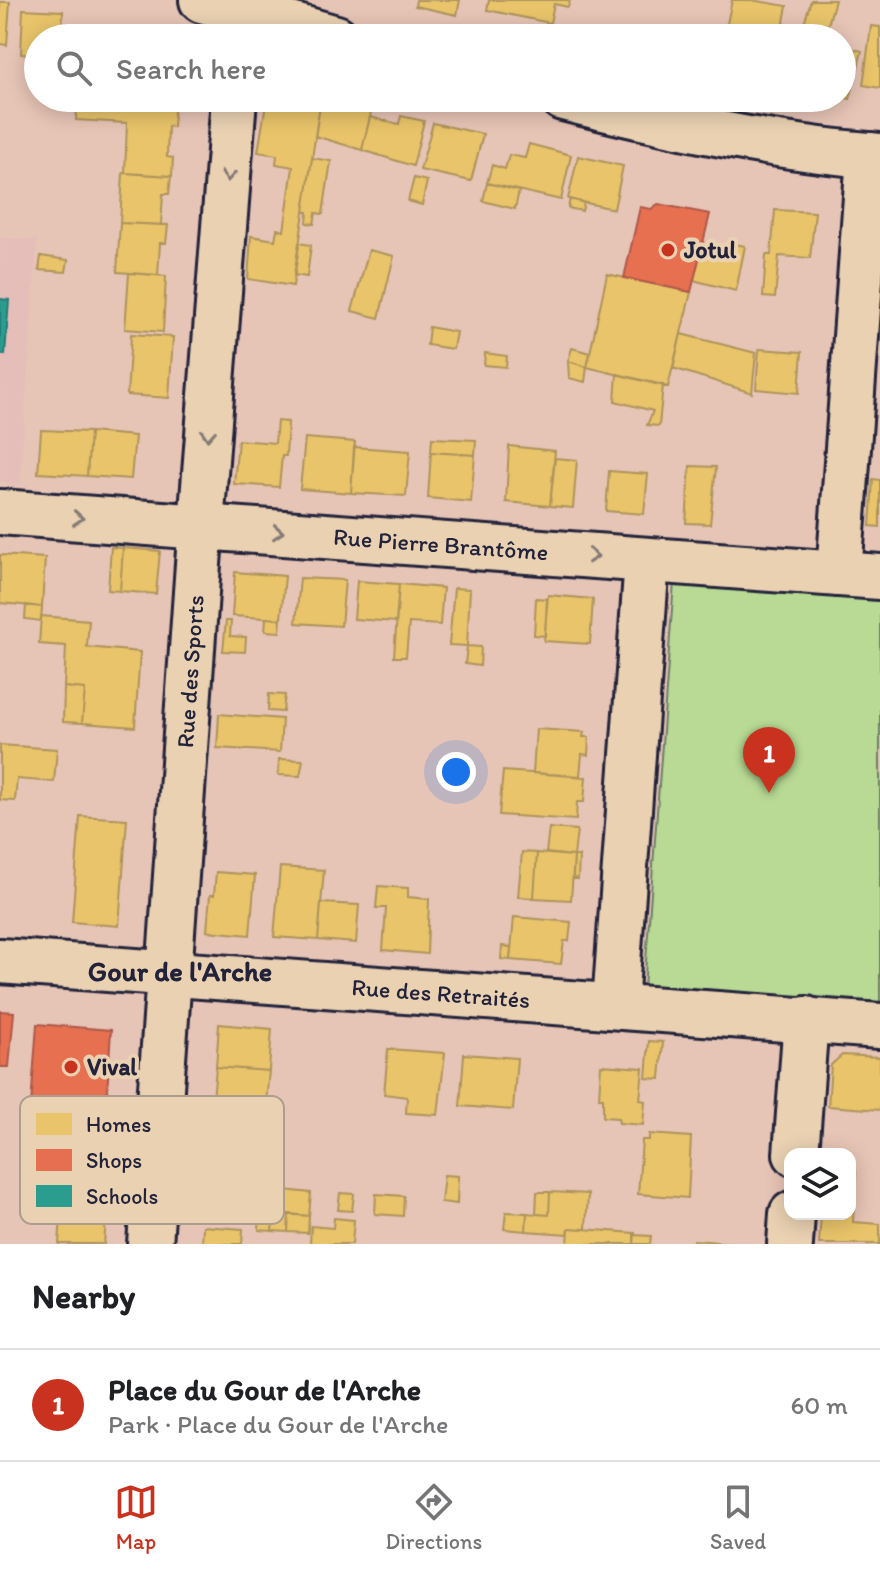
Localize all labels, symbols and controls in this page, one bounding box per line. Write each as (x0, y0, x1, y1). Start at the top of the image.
search box (24, 24, 856, 112)
icon: search (52, 46, 96, 90)
text: Search here (116, 50, 266, 87)
one-way arrow (220, 170, 237, 183)
place label: Jotul (683, 235, 737, 264)
marker: Jotul (659, 241, 677, 259)
one-way arrow (200, 429, 217, 442)
one-way arrow (72, 509, 85, 526)
street label: Rue Pierre Brantôme (332, 522, 549, 566)
one-way arrow (272, 524, 285, 541)
one-way arrow (587, 547, 600, 564)
street label: Rue des Sports (170, 594, 210, 749)
pin: 1 (743, 727, 795, 793)
your location (436, 752, 476, 792)
district label: Gour de l'Arche (88, 954, 272, 988)
street label: Rue des Retraités (350, 972, 531, 1014)
place label: Vival (87, 1052, 137, 1081)
marker: Vival (62, 1058, 80, 1076)
legend (20, 1096, 284, 1224)
text: Homes (86, 1111, 151, 1138)
text: Shops (86, 1147, 142, 1174)
map controls (784, 1148, 856, 1220)
button: layers (784, 1148, 856, 1220)
text: Schools (86, 1183, 158, 1210)
text: Nearby (32, 1276, 135, 1317)
text: Place du Gour de l'Arche (108, 1371, 421, 1408)
text: 1 (52, 1389, 64, 1421)
text: 60 m (791, 1389, 848, 1421)
text: Park · Place du Gour de l'Arche (108, 1408, 448, 1440)
tab: Map (114, 1480, 158, 1555)
tab: Directions (386, 1480, 482, 1555)
tab: Saved (710, 1480, 766, 1555)

